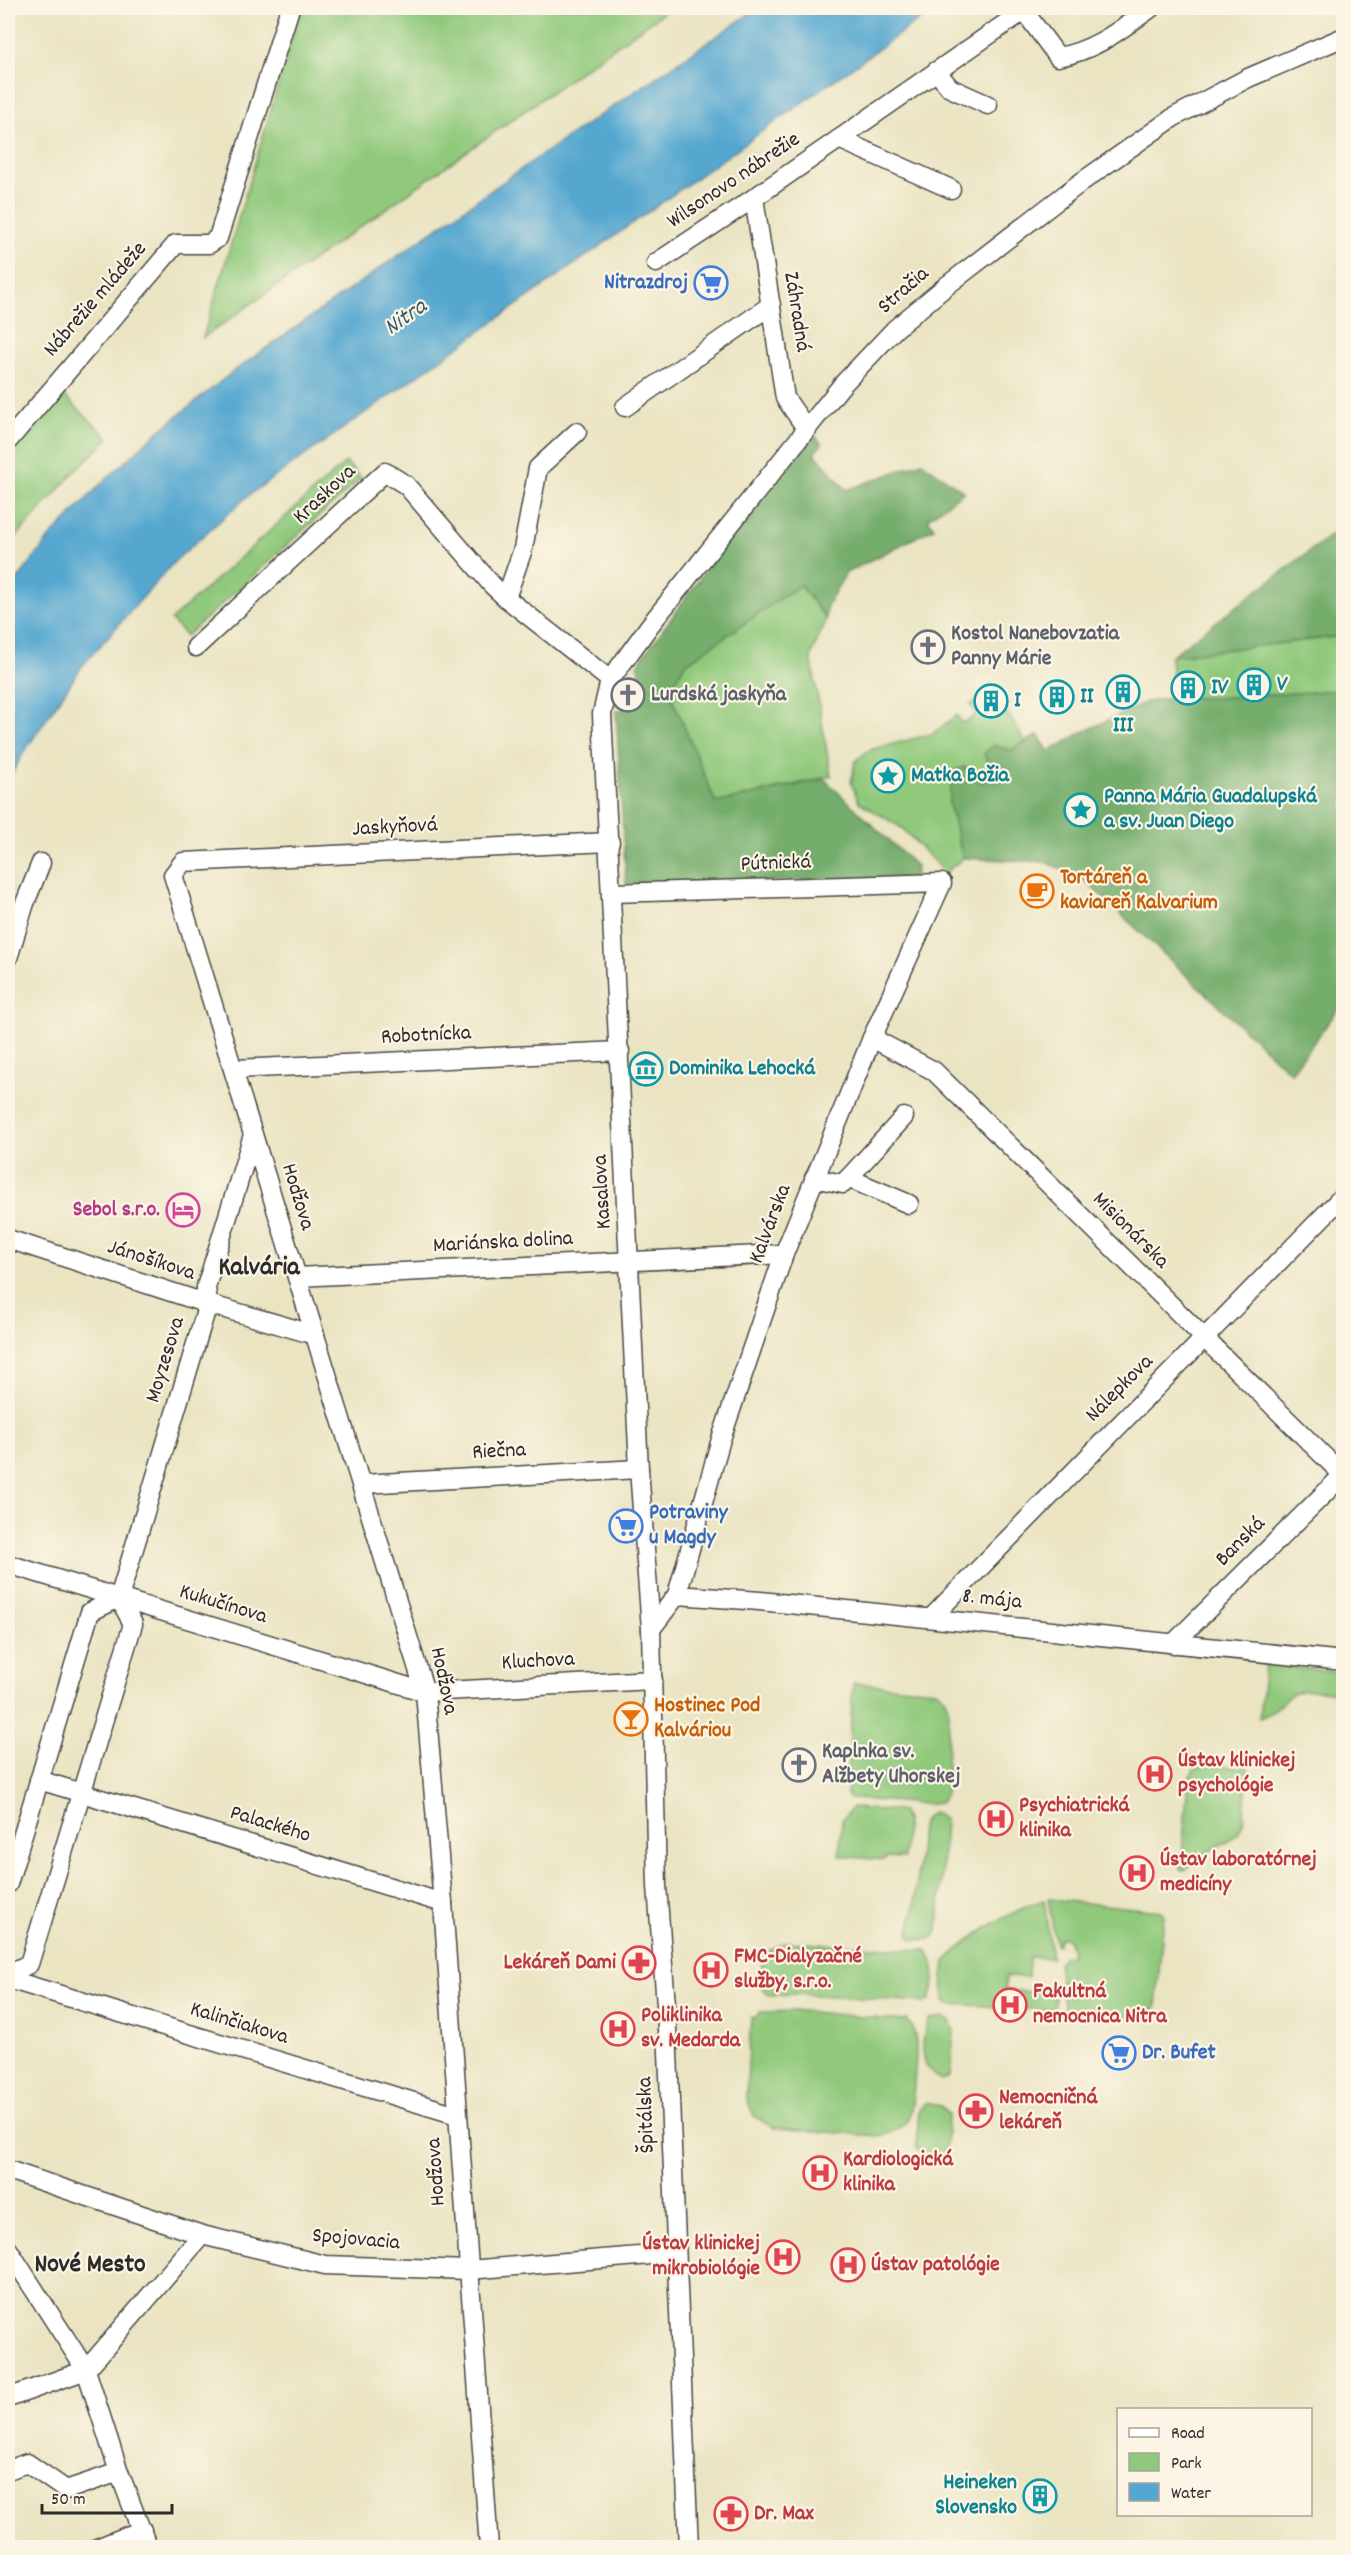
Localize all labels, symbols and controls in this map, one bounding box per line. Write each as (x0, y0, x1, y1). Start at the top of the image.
street label: Wilsonovo nábrežie (661, 125, 807, 237)
street label: Nábrežie mládeže (37, 235, 155, 365)
street label: Stračia (871, 259, 937, 322)
supermarket icon: Nitrazdroj (693, 265, 729, 301)
place label: Nitrazdroj (604, 268, 688, 299)
street label: Záhradná (774, 270, 818, 354)
water label: Nitra (378, 290, 436, 345)
street label: Kraskova (287, 457, 364, 532)
place label: Kostol Nanebovzatia Panny Márie (951, 619, 1120, 675)
church icon: Kostol Nanebovzatia Panny Márie (910, 629, 946, 665)
building icon: V (1236, 667, 1272, 703)
building icon: IV (1170, 670, 1206, 706)
place label: V (1277, 670, 1288, 701)
place label: IV (1211, 673, 1229, 704)
building icon: III (1105, 674, 1141, 710)
church icon: Lurdská jaskyňa (610, 677, 646, 713)
building icon: II (1039, 679, 1075, 715)
place label: Lurdská jaskyňa (651, 680, 787, 711)
place label: II (1080, 682, 1094, 713)
building icon: I (973, 683, 1009, 719)
place label: I (1014, 686, 1021, 717)
place label: III (1113, 711, 1133, 742)
place icon: Matka Božia (870, 758, 906, 794)
place label: Matka Božia (911, 761, 1010, 792)
place label: Panna Mária Guadalupská a sv. Juan Diego (1104, 782, 1318, 838)
place icon: Panna Mária Guadalupská a sv. Juan Diego (1063, 792, 1099, 828)
street label: Jaskyňová (351, 810, 439, 846)
street label: Pútnická (740, 847, 812, 881)
place label: Tortáreň a kaviareň Kalvarium (1060, 863, 1218, 919)
cafe icon: Tortáreň a kaviareň Kalvarium (1019, 873, 1055, 909)
street label: Robotnícka (380, 1018, 473, 1054)
museum icon: Dominika Lehocká (628, 1051, 664, 1087)
place label: Dominika Lehocká (669, 1054, 816, 1085)
street label: Kasalova (586, 1153, 620, 1230)
street label: Hodžova (272, 1160, 322, 1235)
street label: Kalvárska (742, 1179, 801, 1268)
street label: Misionárska (1084, 1185, 1176, 1277)
hotel icon: Sebol s.r.o. (165, 1192, 201, 1228)
place label: Sebol s.r.o. (73, 1195, 160, 1226)
street label: Mariánska dolina (432, 1224, 574, 1262)
street label: Jánošíkova (103, 1232, 200, 1290)
district label: Kalvária (219, 1250, 300, 1287)
street label: Moyzesova (138, 1313, 194, 1407)
street label: Nálepkova (1079, 1347, 1162, 1430)
street label: Riečna (471, 1435, 527, 1469)
place label: Potraviny u Magdy (649, 1498, 729, 1554)
supermarket icon: Potraviny u Magdy (608, 1508, 644, 1544)
street label: Banská (1209, 1510, 1273, 1574)
street label: Kukučínova (175, 1577, 271, 1633)
street label: 8. mája (961, 1581, 1024, 1619)
street label: Hodžova (421, 1644, 465, 1718)
street label: Kluchova (501, 1645, 576, 1679)
place label: Hostinec Pod Kalváriou (654, 1691, 760, 1747)
bar icon: Hostinec Pod Kalváriou (613, 1701, 649, 1737)
place label: Kaplnka sv. Alžbety Uhorskej (822, 1737, 961, 1793)
place label: Ústav klinickej psychológie (1178, 1746, 1296, 1802)
church icon: Kaplnka sv. Alžbety Uhorskej (781, 1747, 817, 1783)
hospital icon: Ústav klinickej psychológie (1137, 1756, 1173, 1792)
place label: Psychiatrická klinika (1019, 1791, 1131, 1847)
street label: Palackého (226, 1798, 314, 1852)
hospital icon: Psychiatrická klinika (978, 1801, 1014, 1837)
place label: Ústav laboratórnej medicíny (1160, 1845, 1317, 1901)
hospital icon: Ústav laboratórnej medicíny (1119, 1855, 1155, 1891)
place label: FMC-Dialyzačné služby, s.r.o. (734, 1942, 863, 1998)
pharmacy icon: Lekáreň Dami (621, 1945, 657, 1981)
place label: Lekáreň Dami (503, 1948, 616, 1979)
hospital icon: FMC-Dialyzačné služby, s.r.o. (693, 1952, 729, 1988)
place label: Fakultná nemocnica Nitra (1033, 1977, 1167, 2033)
hospital icon: Fakultná nemocnica Nitra (992, 1987, 1028, 2023)
street label: Kalinčiakova (186, 1994, 293, 2054)
place label: Poliklinika sv. Medarda (641, 2001, 741, 2057)
hospital icon: Poliklinika sv. Medarda (600, 2011, 636, 2047)
supermarket icon: Dr. Bufet (1101, 2035, 1137, 2071)
place label: Dr. Bufet (1142, 2038, 1217, 2069)
street label: Špitálska (630, 2076, 664, 2154)
place label: Nemocničná lekáreň (999, 2083, 1098, 2139)
pharmacy icon: Nemocničná lekáreň (958, 2093, 994, 2129)
street label: Hodžova (419, 2136, 455, 2207)
place label: Kardiologická klinika (843, 2145, 954, 2201)
hospital icon: Kardiologická klinika (802, 2155, 838, 2191)
street label: Spojovacia (311, 2221, 402, 2259)
place label: Ústav klinickej mikrobiológie (642, 2229, 760, 2285)
hospital icon: Ústav klinickej mikrobiológie (765, 2239, 801, 2275)
district label: Nové Mesto (34, 2247, 146, 2284)
hospital icon: Ústav patológie (830, 2247, 866, 2283)
place label: Ústav patológie (871, 2250, 1000, 2281)
legend (1117, 2408, 1312, 2516)
text: Road (1171, 2422, 1205, 2447)
text: Park (1171, 2452, 1202, 2477)
place label: Heineken Slovensko (935, 2468, 1017, 2524)
scale bar (42, 2477, 172, 2515)
building icon: Heineken Slovensko (1022, 2478, 1058, 2514)
text: Water (1171, 2482, 1211, 2507)
text: 50 m (51, 2488, 86, 2513)
pharmacy icon: Dr. Max (713, 2496, 749, 2532)
place label: Dr. Max (754, 2499, 814, 2530)

